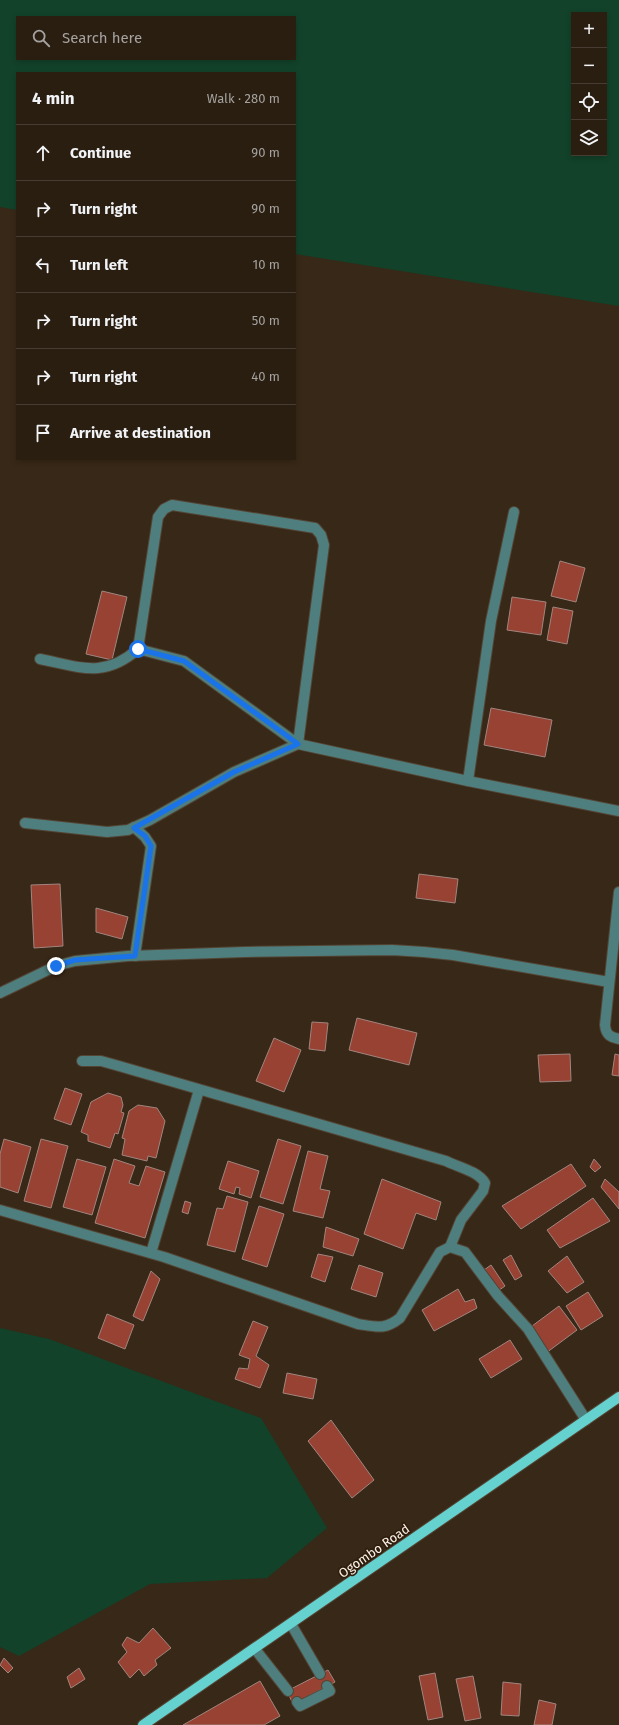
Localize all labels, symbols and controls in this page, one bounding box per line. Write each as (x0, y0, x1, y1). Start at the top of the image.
map controls (571, 12, 607, 156)
button: + (571, 12, 607, 48)
search box (16, 16, 296, 60)
icon: search (30, 27, 52, 49)
text: Search here (62, 29, 142, 47)
button: − (571, 48, 607, 84)
button: locate (571, 84, 607, 120)
text: 4 min (32, 88, 75, 109)
text: Walk · 280 m (207, 91, 280, 106)
button: layers (571, 120, 607, 156)
icon: ahead (32, 142, 54, 164)
text: Continue (70, 144, 131, 162)
text: 90 m (251, 145, 280, 160)
icon: right (32, 198, 54, 220)
text: Turn right (70, 200, 137, 218)
text: 90 m (251, 201, 280, 216)
icon: left (32, 254, 54, 276)
text: Turn left (70, 256, 128, 274)
text: 10 m (253, 257, 280, 272)
icon: right (32, 310, 54, 332)
text: Turn right (70, 312, 137, 330)
text: 50 m (252, 313, 280, 328)
icon: right (32, 366, 54, 388)
text: Turn right (70, 368, 137, 386)
text: 40 m (251, 369, 280, 384)
icon: arrive (32, 422, 54, 444)
text: Arrive at destination (70, 424, 211, 442)
route start (129, 640, 147, 658)
route end (47, 957, 65, 975)
street label: Ogombo Road (336, 1521, 412, 1581)

